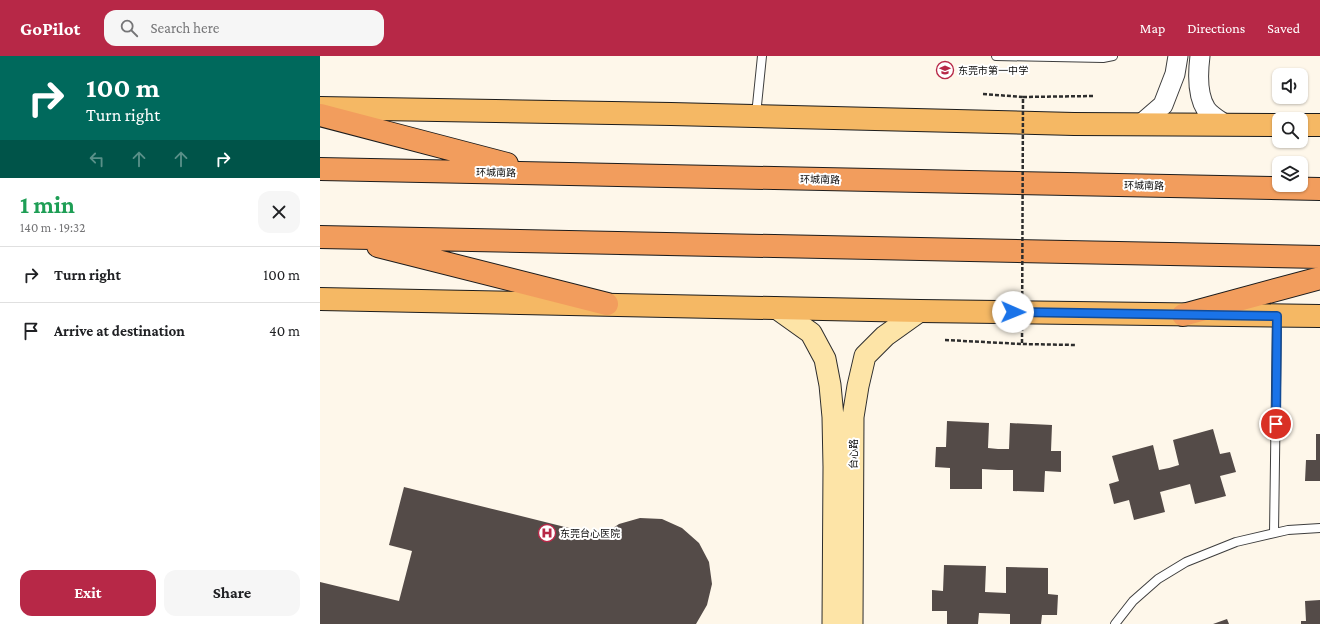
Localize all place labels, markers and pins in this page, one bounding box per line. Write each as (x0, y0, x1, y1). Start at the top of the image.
school or university icon: 东莞市第一中学 (935, 60, 955, 80)
place label: 东莞市第一中学 (958, 65, 1028, 76)
pin (1259, 407, 1293, 441)
hospital icon: 东莞台心医院 (537, 523, 557, 543)
place label: 东莞台心医院 (560, 528, 620, 539)

